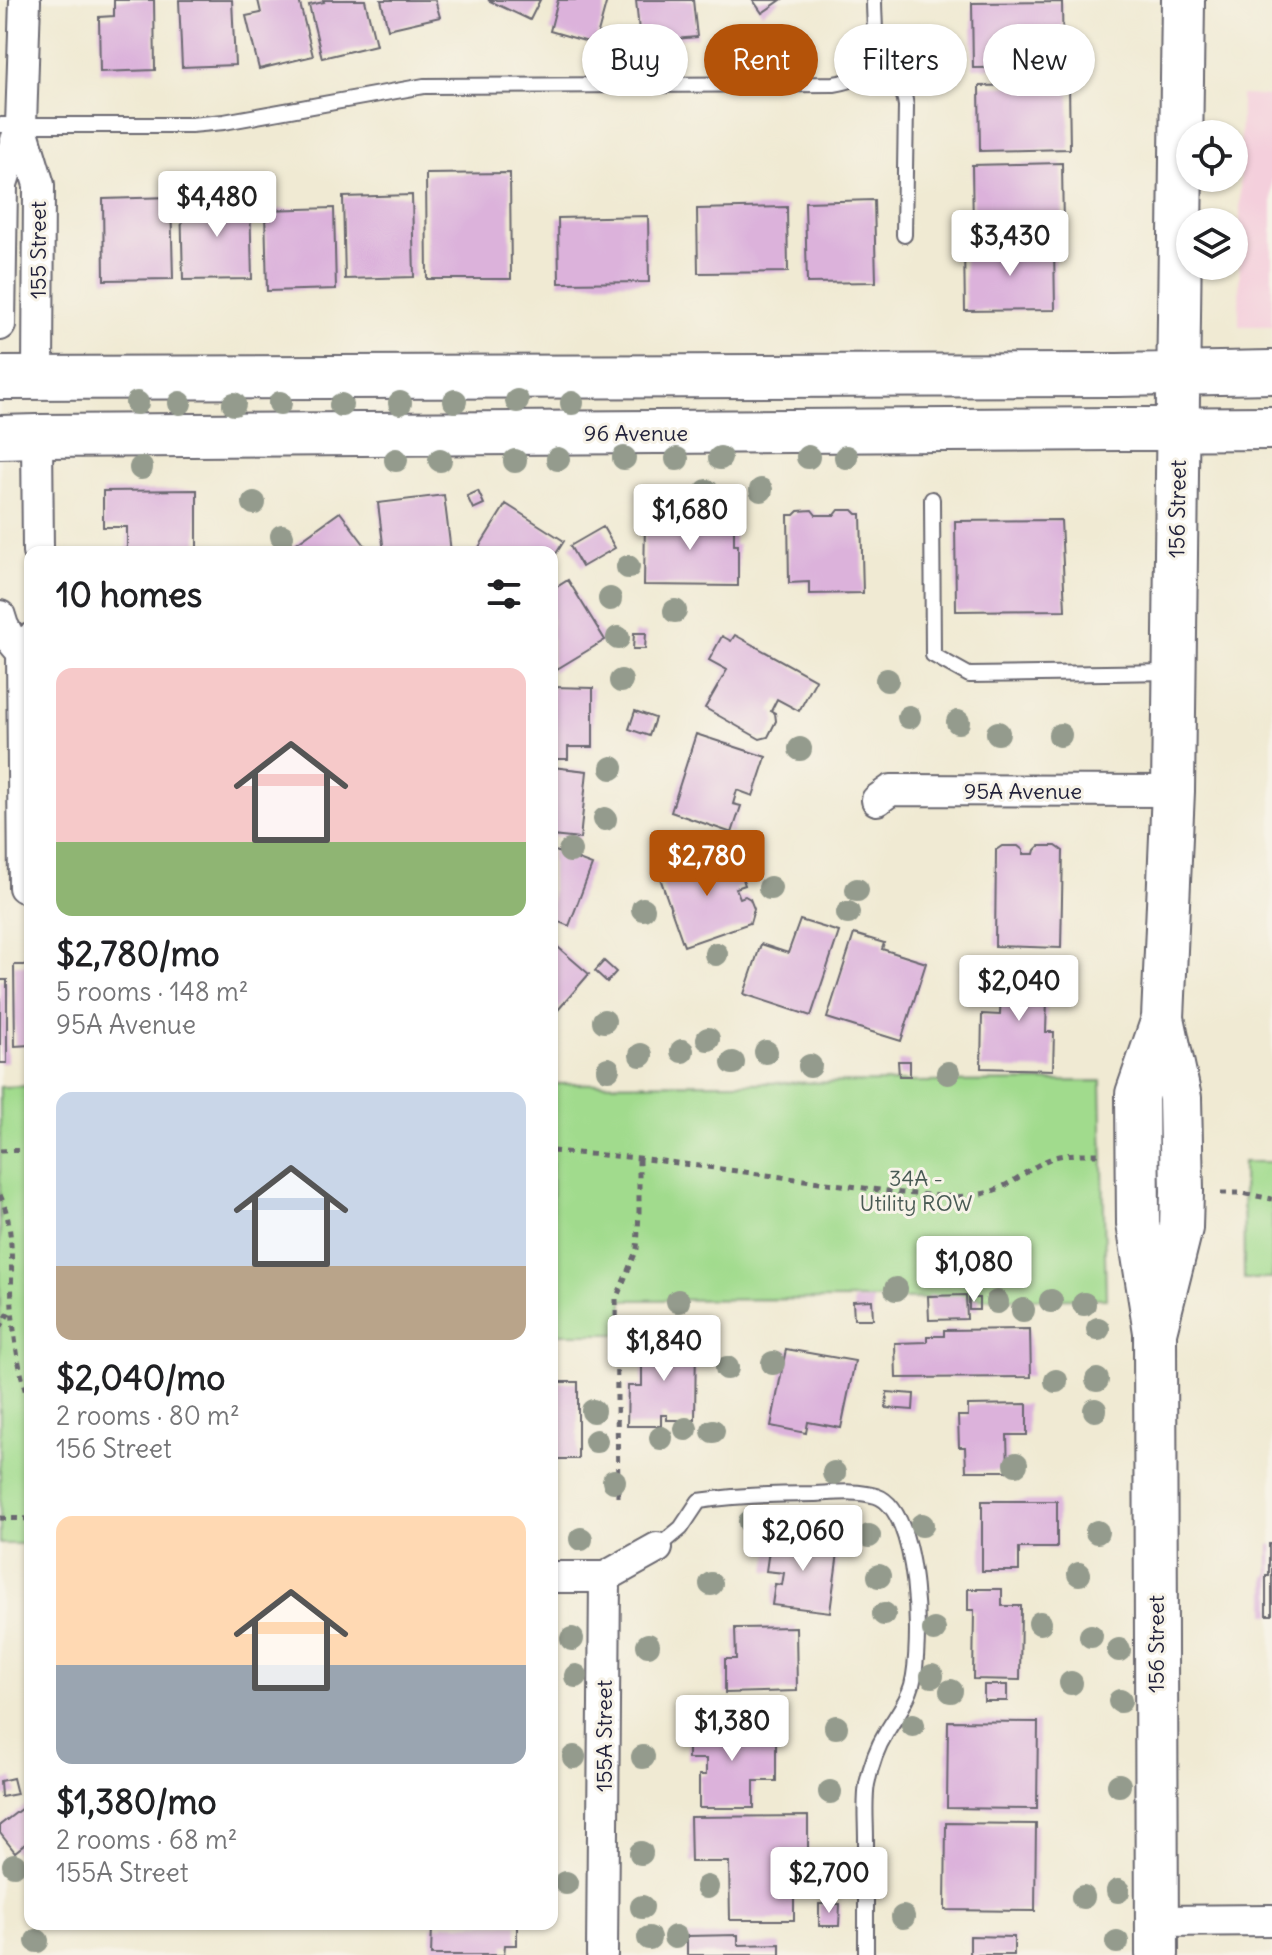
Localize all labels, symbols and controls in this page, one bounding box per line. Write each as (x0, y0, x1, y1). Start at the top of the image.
chip: Buy (582, 24, 688, 96)
chip: Rent (704, 24, 818, 96)
chip: Filters (834, 24, 967, 96)
chip: New (983, 24, 1095, 96)
map controls (1176, 120, 1248, 280)
button: locate (1176, 120, 1248, 192)
pin: $4,480 (152, 171, 282, 239)
text: $4,480 (176, 180, 258, 213)
street label: 155 Street (24, 201, 52, 299)
button: layers (1176, 208, 1248, 280)
pin: $3,430 (945, 210, 1075, 278)
text: $3,430 (969, 219, 1051, 252)
street label: 96 Avenue (584, 419, 688, 447)
street label: 156 Street (1162, 460, 1192, 558)
pin: $1,680 (625, 484, 755, 552)
text: $1,680 (652, 493, 728, 526)
icon: filters (482, 572, 526, 616)
text: 10 homes (56, 573, 202, 616)
icon: home (219, 720, 363, 864)
street label: 95A Avenue (964, 777, 1082, 805)
pin: $2,780 (642, 830, 772, 898)
text: $2,780 (668, 839, 746, 872)
text: $2,780/mo (56, 932, 220, 975)
pin: $2,040 (954, 955, 1084, 1023)
text: $2,040 (977, 964, 1061, 997)
text: 5 rooms · 148 m² (56, 975, 249, 1008)
text: 95A Avenue (56, 1008, 196, 1041)
icon: home (219, 1144, 363, 1288)
park label: 34A - Utility ROW (859, 1164, 973, 1217)
pin: $1,080 (909, 1236, 1039, 1304)
text: $1,080 (935, 1245, 1013, 1278)
pin: $1,840 (599, 1315, 729, 1383)
text: $1,840 (626, 1324, 702, 1357)
text: $2,040/mo (56, 1356, 225, 1399)
text: 2 rooms · 80 m² (56, 1399, 240, 1432)
text: 156 Street (56, 1432, 172, 1465)
pin: $2,060 (738, 1505, 868, 1573)
text: $2,060 (761, 1514, 845, 1547)
icon: home (219, 1568, 363, 1712)
street label: 156 Street (1142, 1595, 1170, 1693)
street label: 155A Street (590, 1680, 618, 1792)
pin: $1,380 (667, 1695, 797, 1763)
text: $1,380 (694, 1704, 770, 1737)
text: $1,380/mo (56, 1780, 217, 1823)
text: 2 rooms · 68 m² (56, 1823, 238, 1856)
pin: $2,700 (764, 1847, 894, 1915)
text: 155A Street (56, 1856, 189, 1889)
text: $2,700 (788, 1856, 870, 1889)

